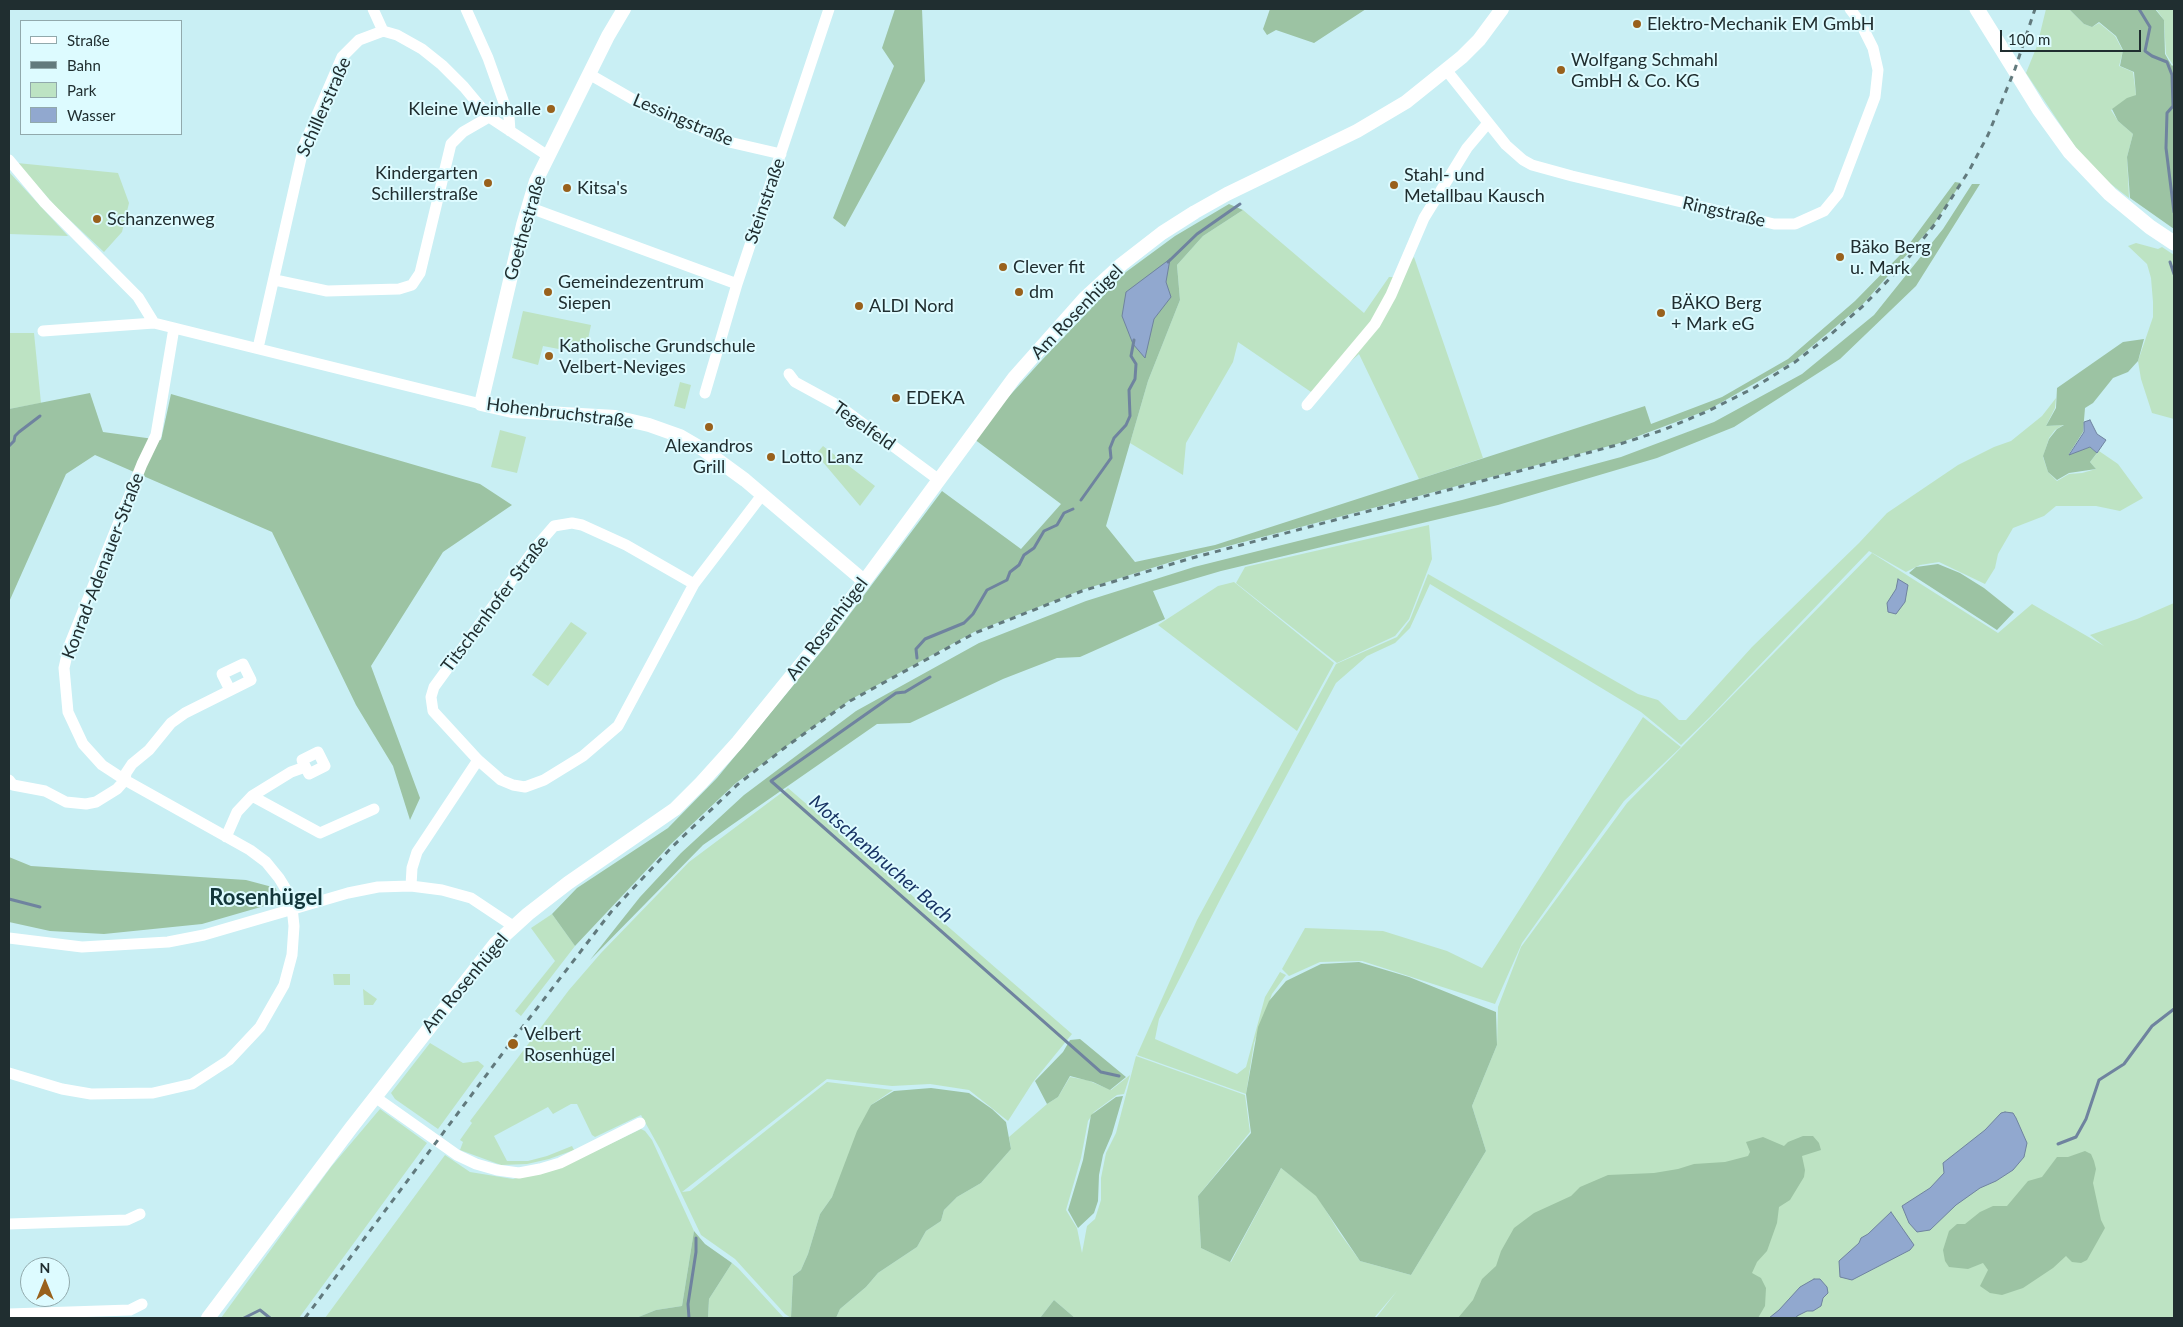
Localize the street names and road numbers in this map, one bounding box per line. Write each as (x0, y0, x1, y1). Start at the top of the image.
street label: Schillerstraße (292, 54, 356, 160)
street label: Lessingstraße (630, 89, 736, 151)
street label: Steinstraße (740, 155, 790, 247)
street label: Goethestraße (500, 173, 550, 283)
street label: Ringstraße (1680, 192, 1768, 232)
street label: Am Rosenhügel (1027, 260, 1127, 364)
street label: Hohenbruchstraße (485, 393, 635, 433)
street label: Tegelfeld (829, 397, 899, 455)
street label: Konrad-Adenauer-Straße (57, 470, 149, 662)
street label: Titschenhofer Straße (437, 532, 553, 676)
street label: Am Rosenhügel (781, 573, 873, 685)
street label: Am Rosenhügel (417, 929, 513, 1037)

